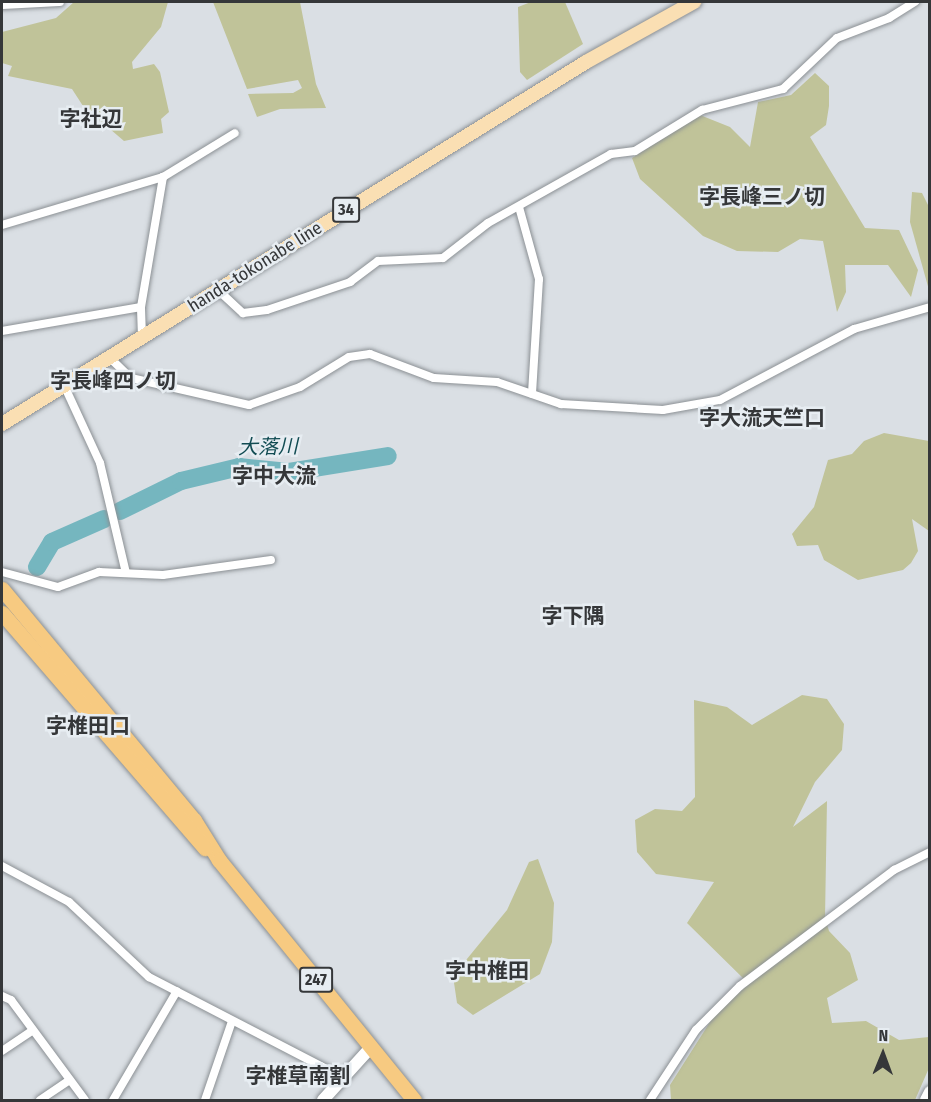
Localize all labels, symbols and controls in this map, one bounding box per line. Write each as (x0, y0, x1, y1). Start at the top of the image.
district label: 字社辺 (60, 106, 122, 132)
district label: 字長峰三ノ切 (699, 184, 825, 210)
road number: 34 (331, 197, 361, 223)
street label: handa-tokonabe line (184, 217, 326, 317)
district label: 字長峰四ノ切 (50, 368, 176, 394)
district label: 字大流天竺口 (699, 405, 825, 431)
water label: 大落川 (238, 434, 298, 460)
district label: 字中大流 (232, 463, 316, 489)
district label: 字下隅 (542, 603, 604, 629)
district label: 字椎田口 (46, 713, 130, 739)
district label: 字中椎田 (445, 958, 529, 984)
road number: 247 (298, 967, 334, 993)
north arrow (853, 1024, 913, 1084)
text: N (878, 1026, 888, 1045)
district label: 字椎草南割 (246, 1063, 350, 1089)

